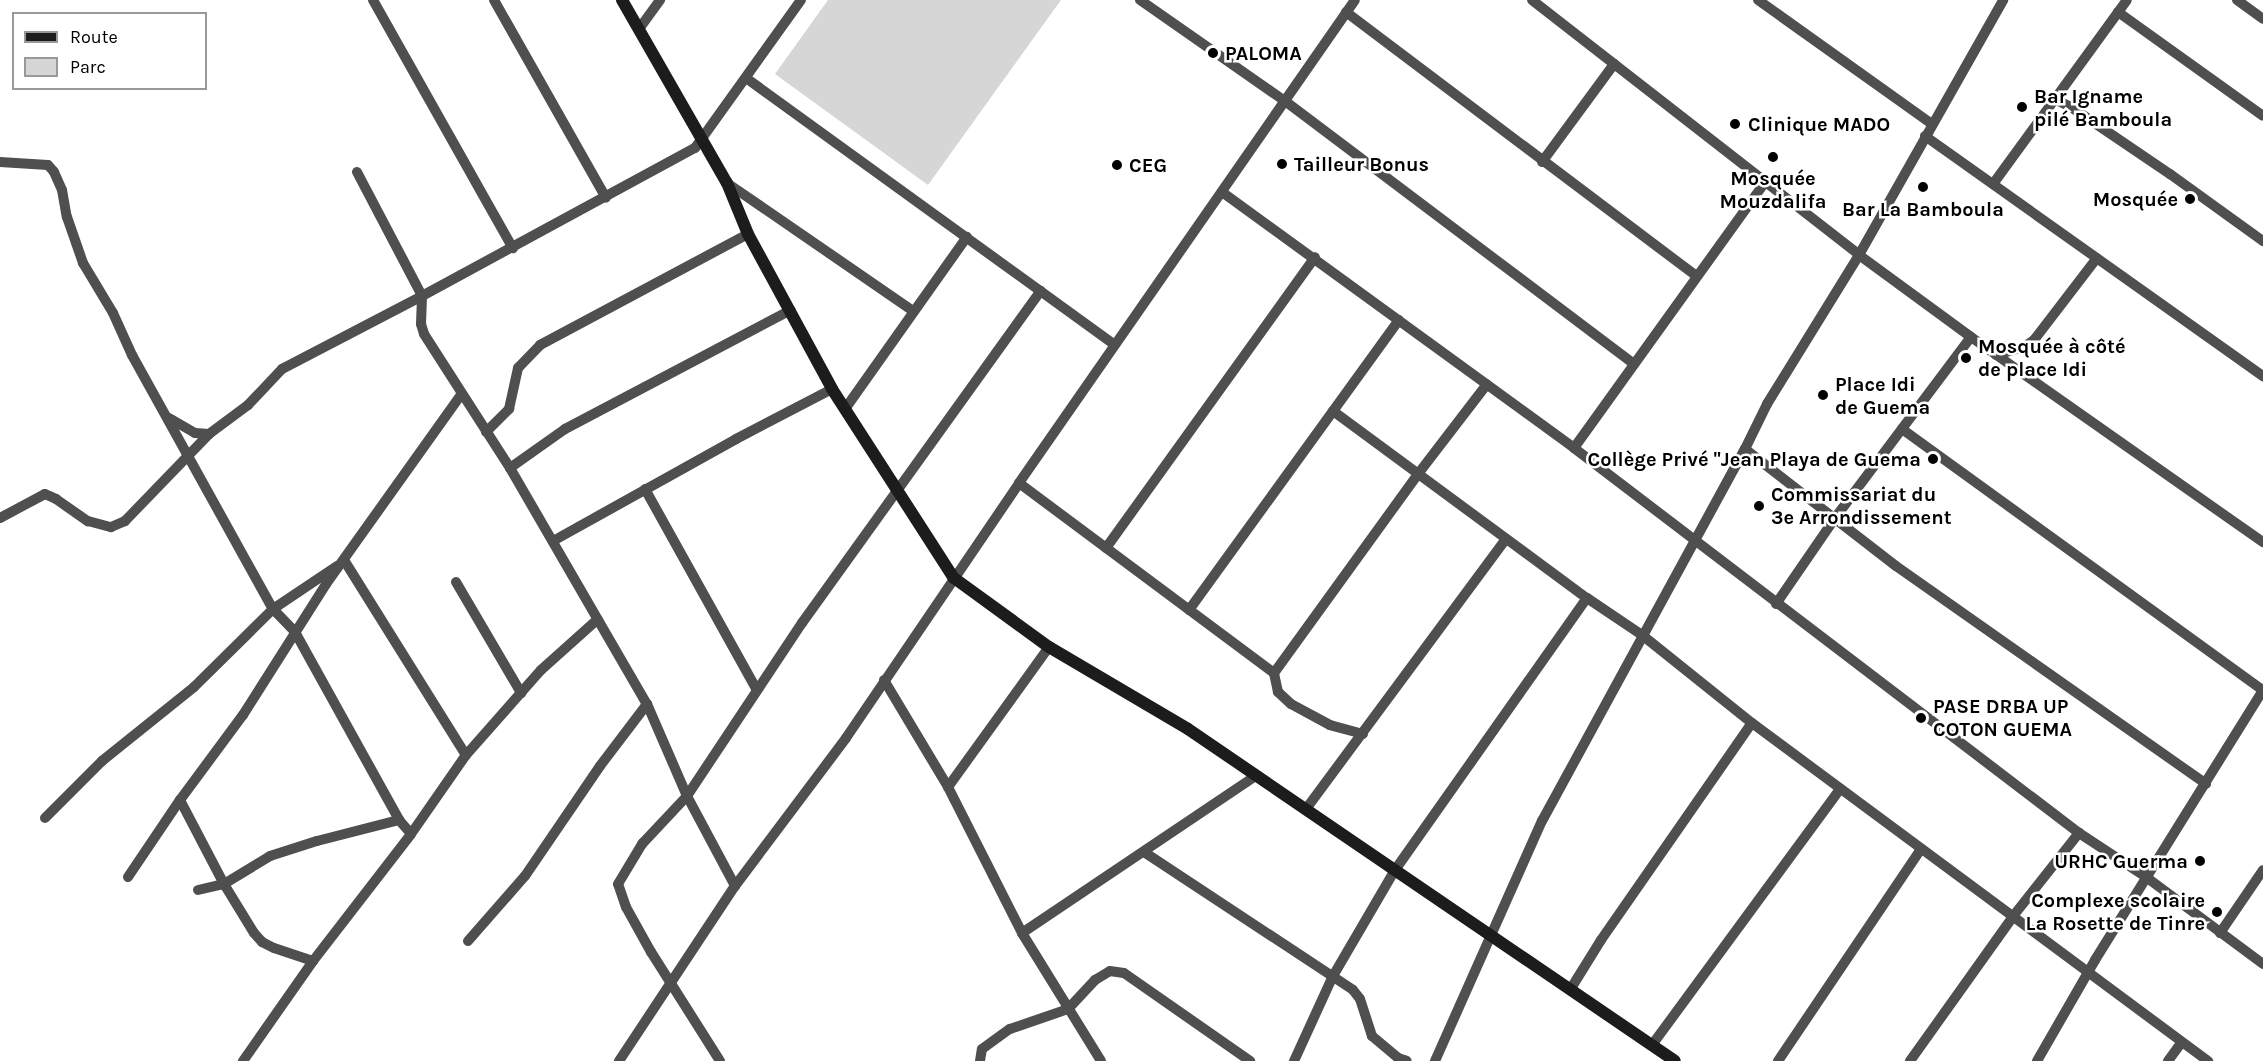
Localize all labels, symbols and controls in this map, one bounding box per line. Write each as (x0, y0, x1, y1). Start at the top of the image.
legend (12, 12, 207, 90)
text: Route (70, 26, 118, 48)
place label: PALOMA (1225, 41, 1302, 65)
marker: PALOMA (1206, 46, 1220, 60)
text: Parc (70, 56, 106, 78)
place label: Bar Igname pilé Bamboula (2034, 84, 2172, 131)
marker: Bar Igname pilé Bamboula (2015, 100, 2029, 114)
place label: Clinique MADO (1748, 112, 1890, 136)
marker: Clinique MADO (1726, 115, 1744, 133)
marker: Mosquée Mouzdalifa (1766, 150, 1780, 164)
place label: Tailleur Bonus (1294, 152, 1429, 176)
place label: CEG (1129, 153, 1167, 177)
marker: Tailleur Bonus (1275, 157, 1289, 171)
marker: CEG (1110, 158, 1124, 172)
place label: Mosquée Mouzdalifa (1720, 167, 1826, 214)
marker: Bar La Bamboula (1916, 180, 1930, 194)
place label: Mosquée (2093, 187, 2178, 211)
marker: Mosquée (2183, 192, 2197, 206)
place label: Bar La Bamboula (1842, 197, 2004, 221)
place label: Mosquée à côté de place Idi (1978, 334, 2126, 381)
marker: Mosquée à côté de place Idi (1959, 351, 1973, 365)
place label: Place Idi de Guema (1835, 372, 1930, 419)
marker: Place Idi de Guema (1816, 388, 1830, 402)
place label: Collège Privé ''Jean Playa de Guema (1587, 447, 1921, 471)
marker: Collège Privé ''Jean Playa de Guema (1926, 452, 1940, 466)
place label: Commissariat du 3e Arrondissement (1771, 482, 1952, 529)
marker: Commissariat du 3e Arrondissement (1752, 499, 1766, 513)
place label: PASE DRBA UP COTON GUEMA (1933, 694, 2072, 741)
marker: PASE DRBA UP COTON GUEMA (1914, 711, 1928, 725)
place label: URHC Guerma (2054, 849, 2188, 873)
marker: URHC Guerma (2193, 854, 2207, 868)
place label: Complexe scolaire La Rosette de Tinre (2026, 888, 2205, 935)
marker: Complexe scolaire La Rosette de Tinre (2210, 905, 2224, 919)

